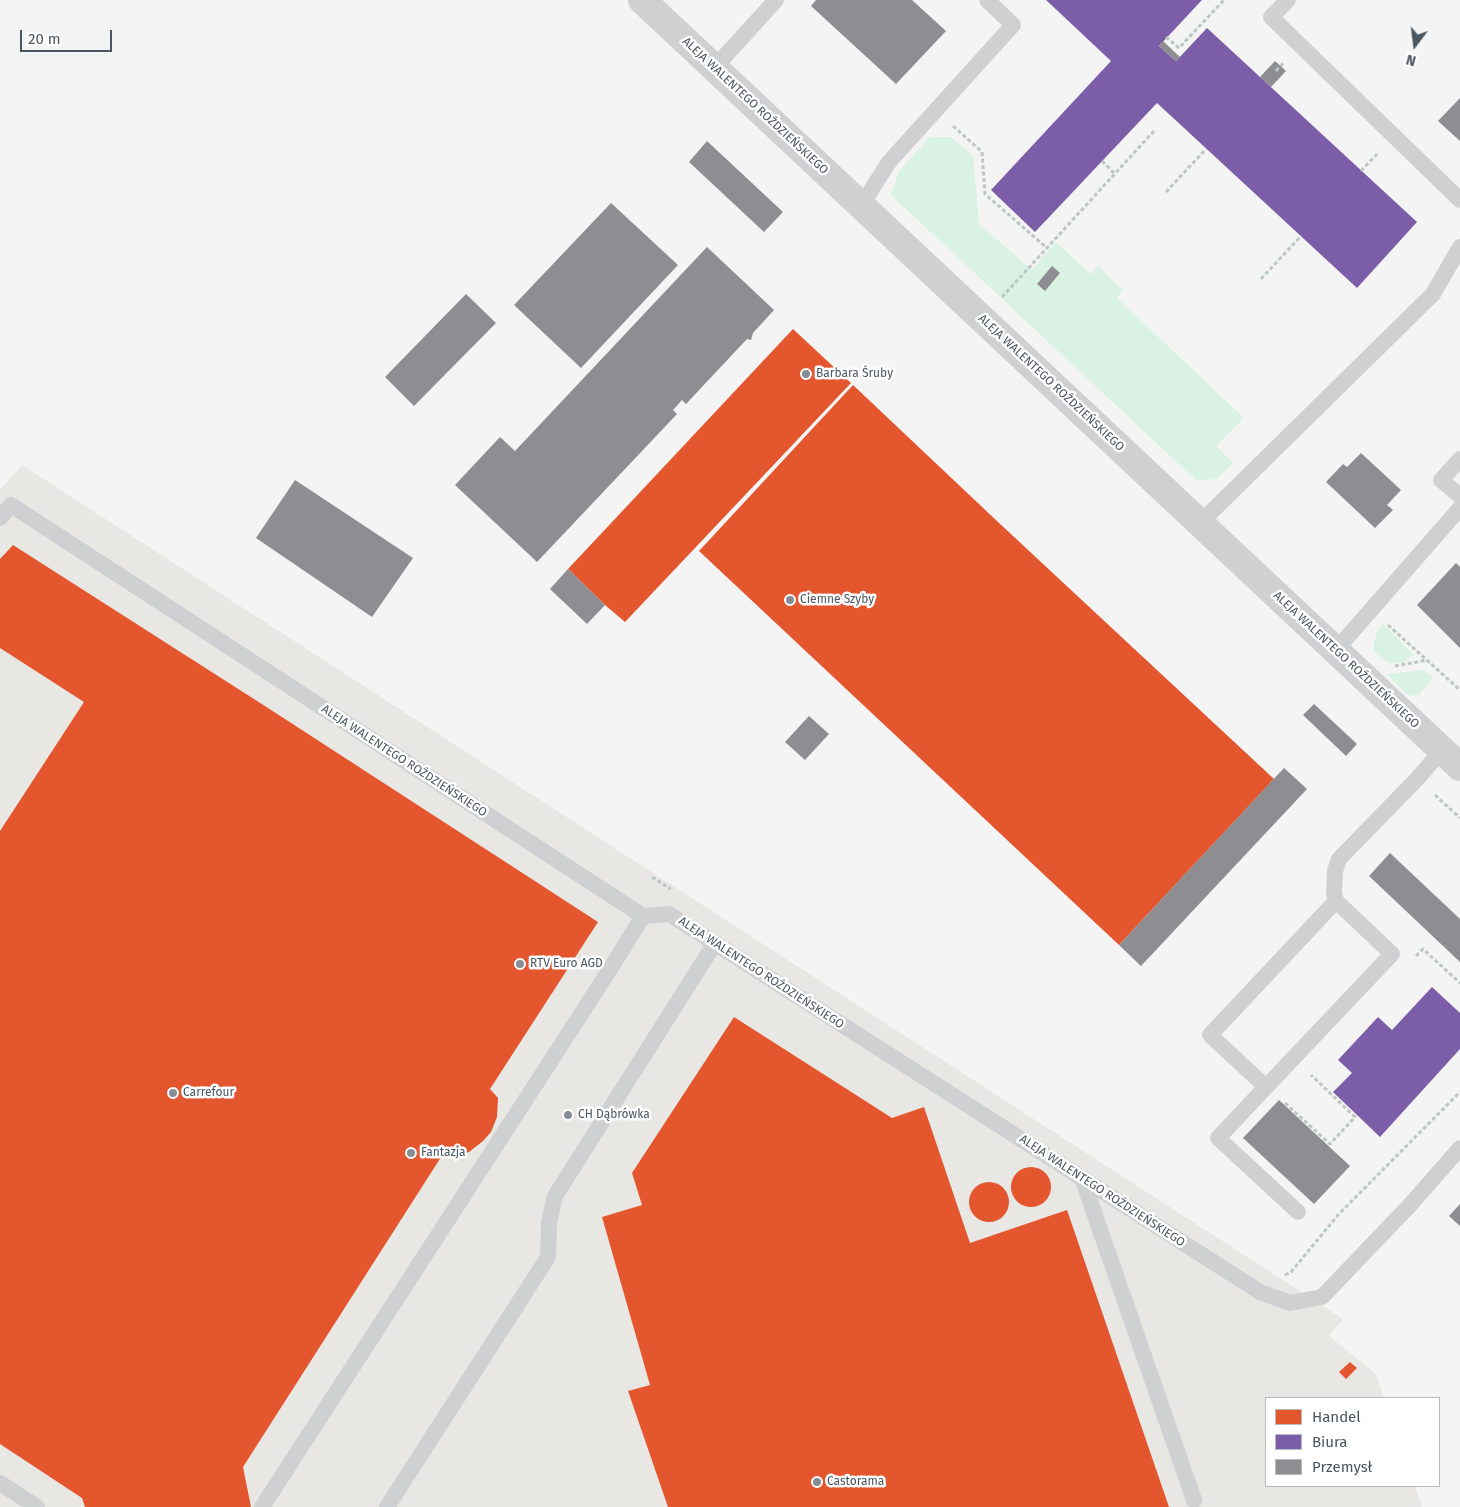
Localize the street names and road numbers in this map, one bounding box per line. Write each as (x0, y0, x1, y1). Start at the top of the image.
street label: ALEJA WALENTEGO ROŹDZIEŃSKIEGO (679, 34, 831, 178)
street label: ALEJA WALENTEGO ROŹDZIEŃSKIEGO (975, 311, 1127, 455)
street label: ALEJA WALENTEGO ROŹDZIEŃSKIEGO (1270, 588, 1422, 732)
street label: ALEJA WALENTEGO ROŹDZIEŃSKIEGO (319, 702, 489, 820)
street label: ALEJA WALENTEGO ROŹDZIEŃSKIEGO (676, 914, 846, 1032)
street label: ALEJA WALENTEGO ROŹDZIEŃSKIEGO (1017, 1132, 1187, 1250)

